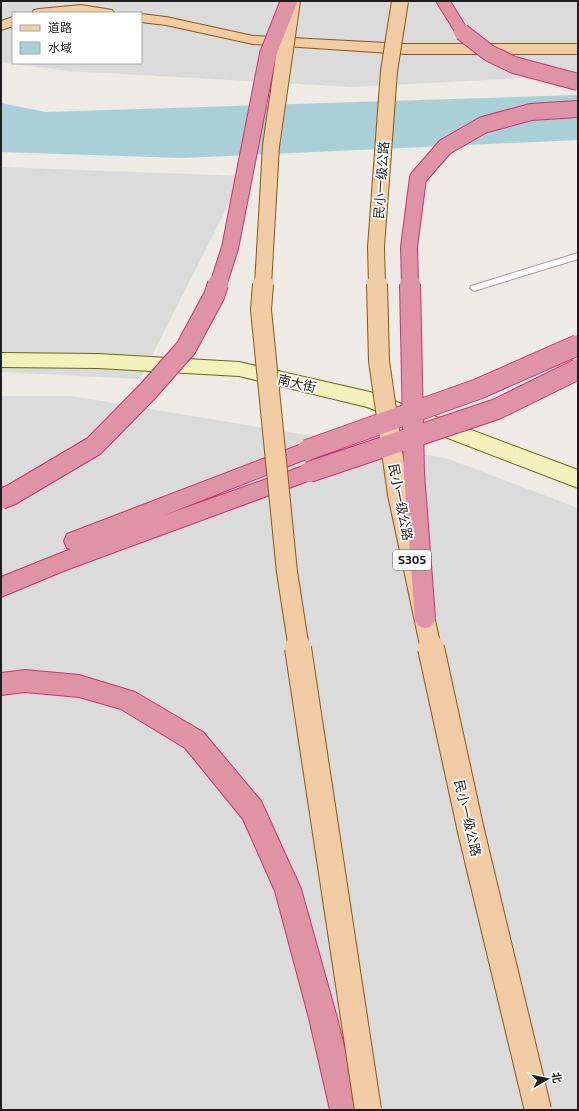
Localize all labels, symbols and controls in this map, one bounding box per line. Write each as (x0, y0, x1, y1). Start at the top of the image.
legend (12, 12, 142, 64)
text: 道路 (48, 20, 72, 34)
text: 水域 (48, 40, 72, 54)
street label: 民小一级公路 (370, 141, 392, 219)
street label: 南大街 (276, 371, 318, 395)
street label: 民小一级公路 (386, 462, 416, 542)
road number: S305 (393, 550, 431, 570)
street label: 民小一级公路 (451, 778, 485, 858)
north arrow (527, 1059, 567, 1099)
text: 北 (550, 1071, 565, 1084)

